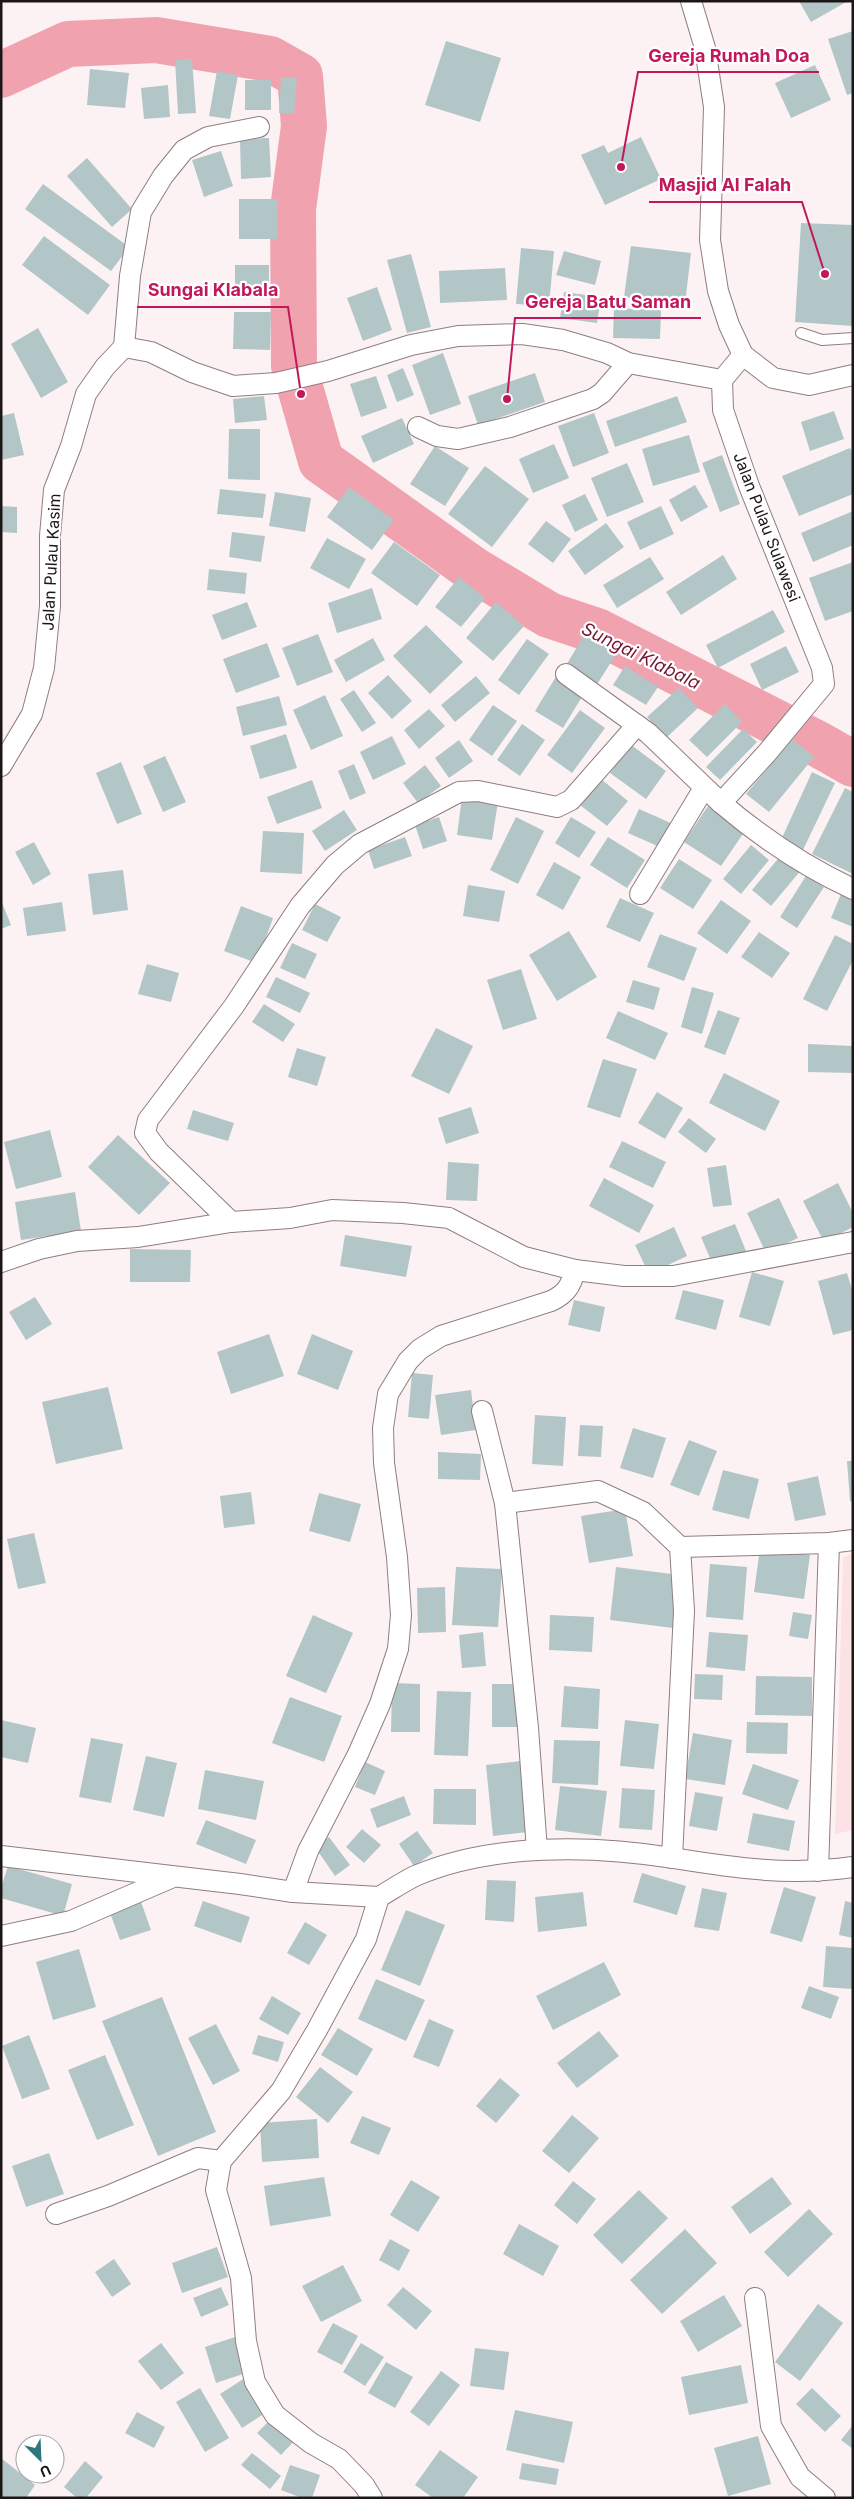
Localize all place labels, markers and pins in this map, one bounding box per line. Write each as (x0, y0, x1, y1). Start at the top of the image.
callout: Gereja Rumah Doa (638, 39, 819, 72)
callout: Masjid Al Falah (649, 169, 802, 202)
callout: Sungai Klabala (137, 274, 288, 307)
callout: Gereja Batu Saman (515, 285, 701, 318)

